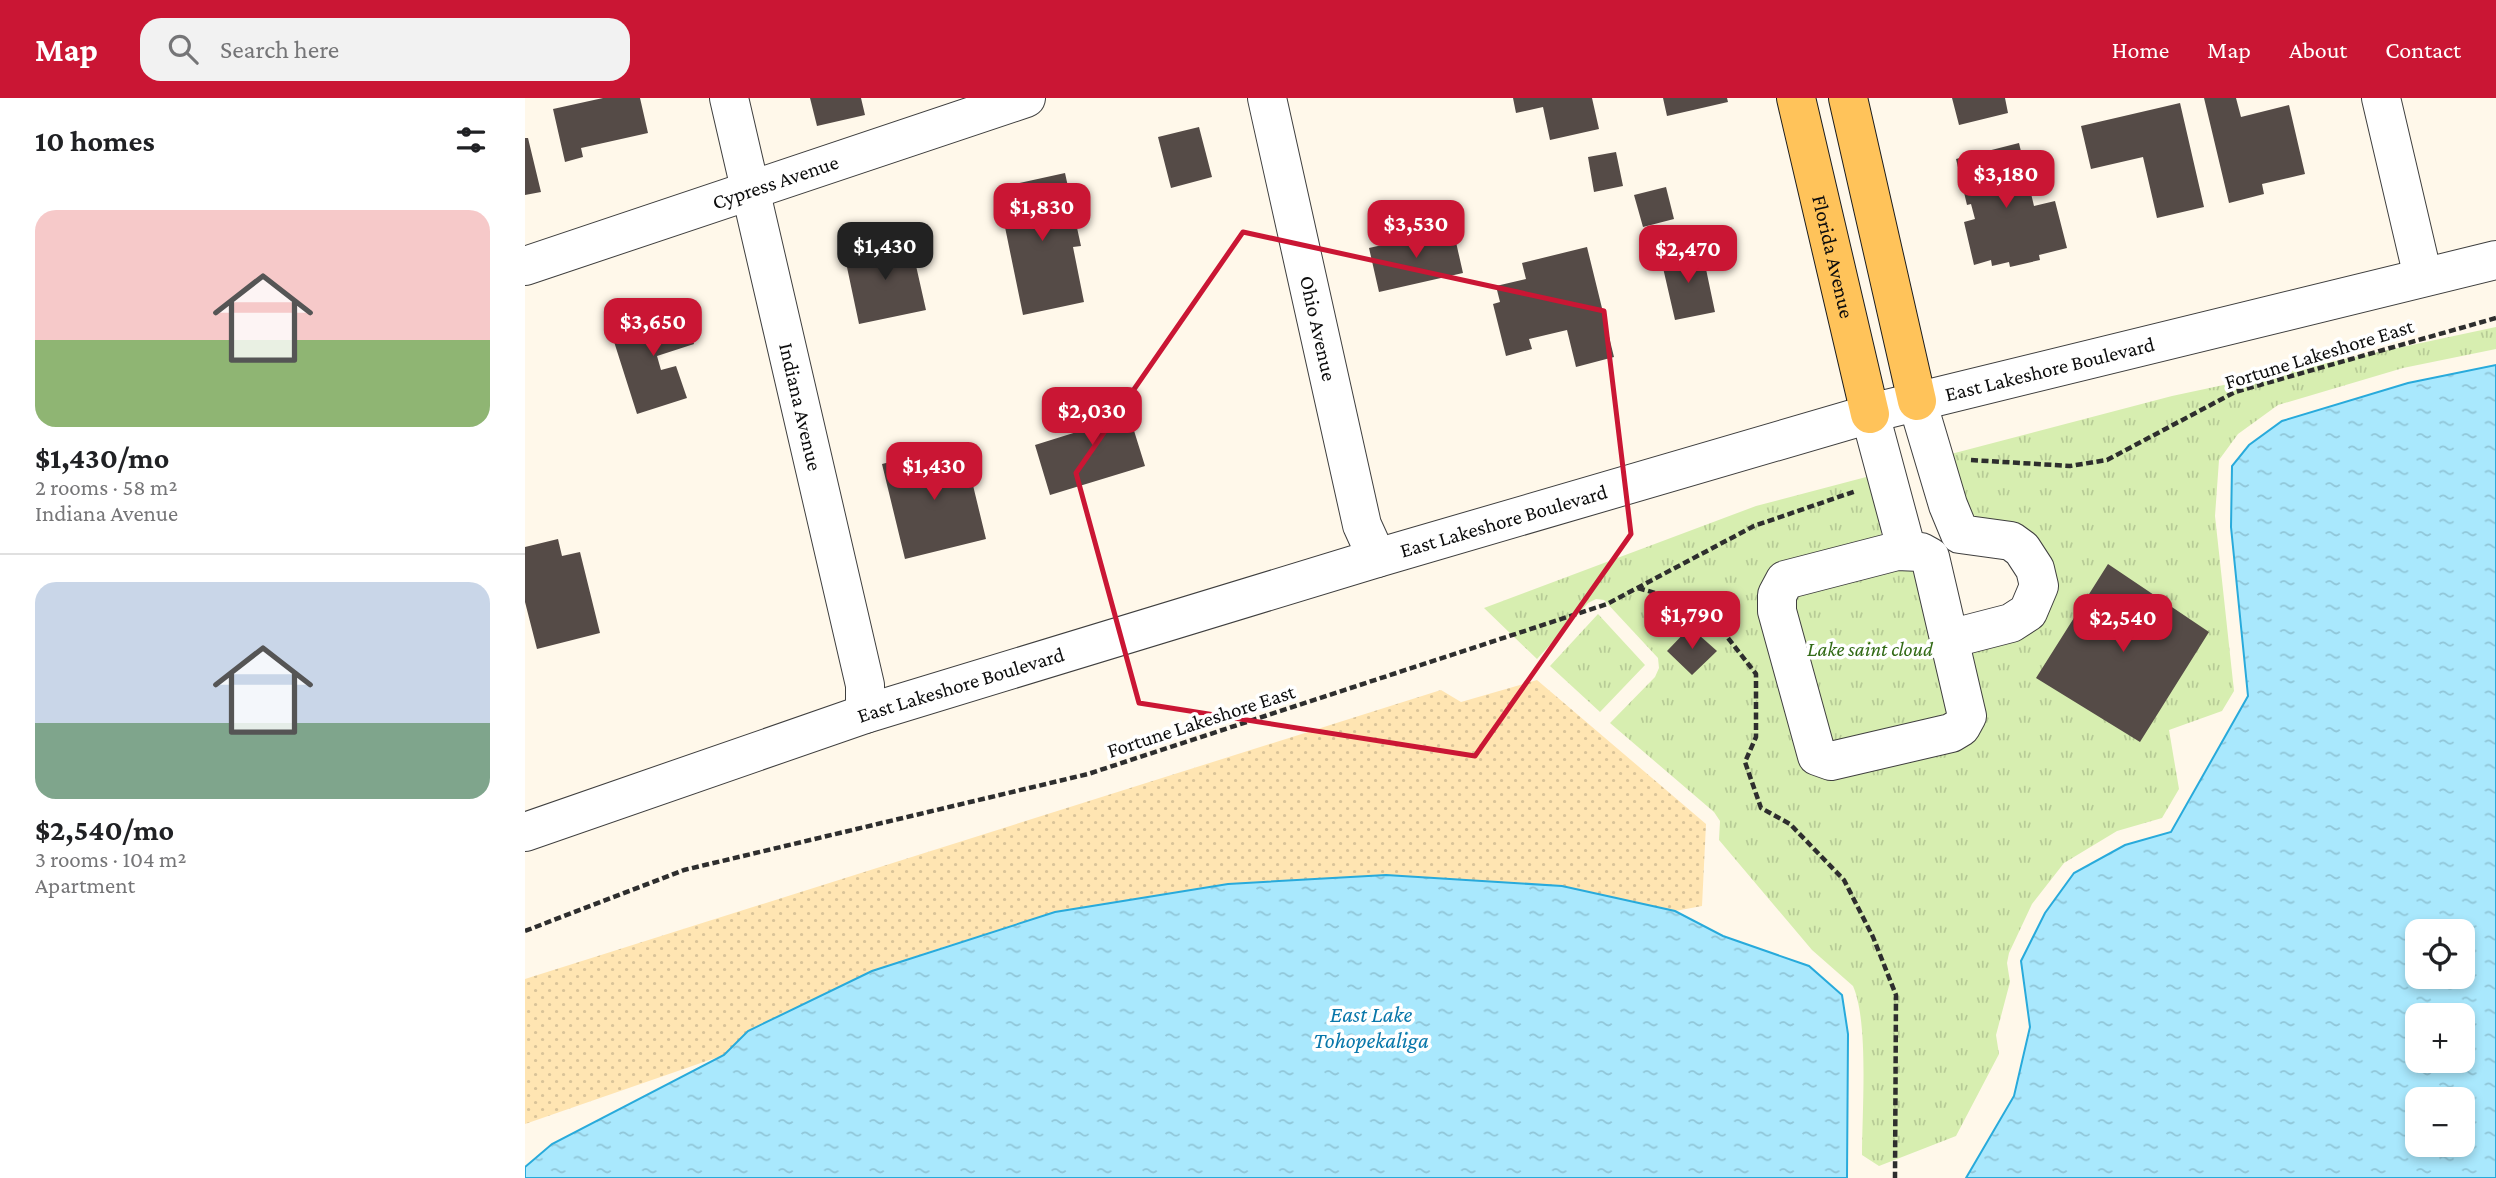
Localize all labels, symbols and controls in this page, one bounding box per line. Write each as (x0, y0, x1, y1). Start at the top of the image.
search box (140, 18, 630, 81)
icon: search (164, 30, 202, 68)
text: Map (35, 31, 98, 68)
text: Search here (220, 35, 339, 64)
text: Home (2112, 36, 2169, 63)
text: Map (2207, 36, 2251, 63)
text: About (2289, 36, 2347, 63)
text: Contact (2385, 36, 2461, 63)
icon: filters (452, 121, 490, 159)
text: 10 homes (35, 124, 155, 157)
street label: Cypress Avenue (709, 150, 842, 214)
pin: $3,180 (1949, 150, 2063, 210)
text: $3,180 (1974, 160, 2038, 186)
pin: $1,830 (985, 184, 1099, 243)
text: $1,830 (1010, 193, 1074, 219)
street label: Florida Avenue (1807, 193, 1859, 321)
pin: $3,530 (1359, 200, 1473, 260)
text: $3,530 (1384, 210, 1448, 236)
pin: $1,430 (828, 222, 942, 282)
pin: $2,470 (1631, 226, 1745, 285)
text: $1,430 (853, 232, 917, 258)
text: $2,470 (1655, 235, 1721, 261)
icon: home (200, 255, 326, 381)
street label: Ohio Avenue (1295, 273, 1342, 383)
pin: $3,650 (596, 299, 710, 358)
text: $3,650 (620, 308, 686, 334)
street label: Fortune Lakeshore East (2222, 314, 2417, 394)
street label: East Lakeshore Boulevard (1943, 332, 2157, 406)
street label: Indiana Avenue (774, 340, 827, 473)
pin: $2,030 (1035, 388, 1149, 447)
text: $2,030 (1058, 397, 1126, 423)
text: $1,430/mo (35, 441, 169, 474)
pin: $1,430 (877, 442, 991, 502)
text: $1,430 (902, 452, 966, 478)
text: 2 rooms · 58 m² (35, 474, 177, 500)
street label: East Lakeshore Boulevard (1397, 479, 1610, 563)
text: Indiana Avenue (35, 500, 178, 526)
pin: $1,790 (1635, 592, 1749, 651)
pin: $2,540 (2066, 594, 2180, 654)
text: $1,790 (1660, 601, 1724, 627)
text: $2,540 (2089, 604, 2157, 630)
icon: home (200, 627, 326, 753)
park label: Lake saint cloud (1807, 637, 1934, 661)
street label: East Lakeshore Boulevard (854, 642, 1067, 728)
street label: Fortune Lakeshore East (1104, 679, 1299, 763)
text: $2,540/mo (35, 813, 174, 846)
text: 3 rooms · 104 m² (35, 846, 187, 872)
text: Apartment (35, 872, 135, 898)
map controls (2405, 919, 2475, 1157)
button: locate (2405, 919, 2475, 989)
water label: East Lake Tohopekaliga (1313, 1001, 1429, 1053)
button: + (2405, 1003, 2475, 1073)
button: − (2405, 1087, 2475, 1157)

